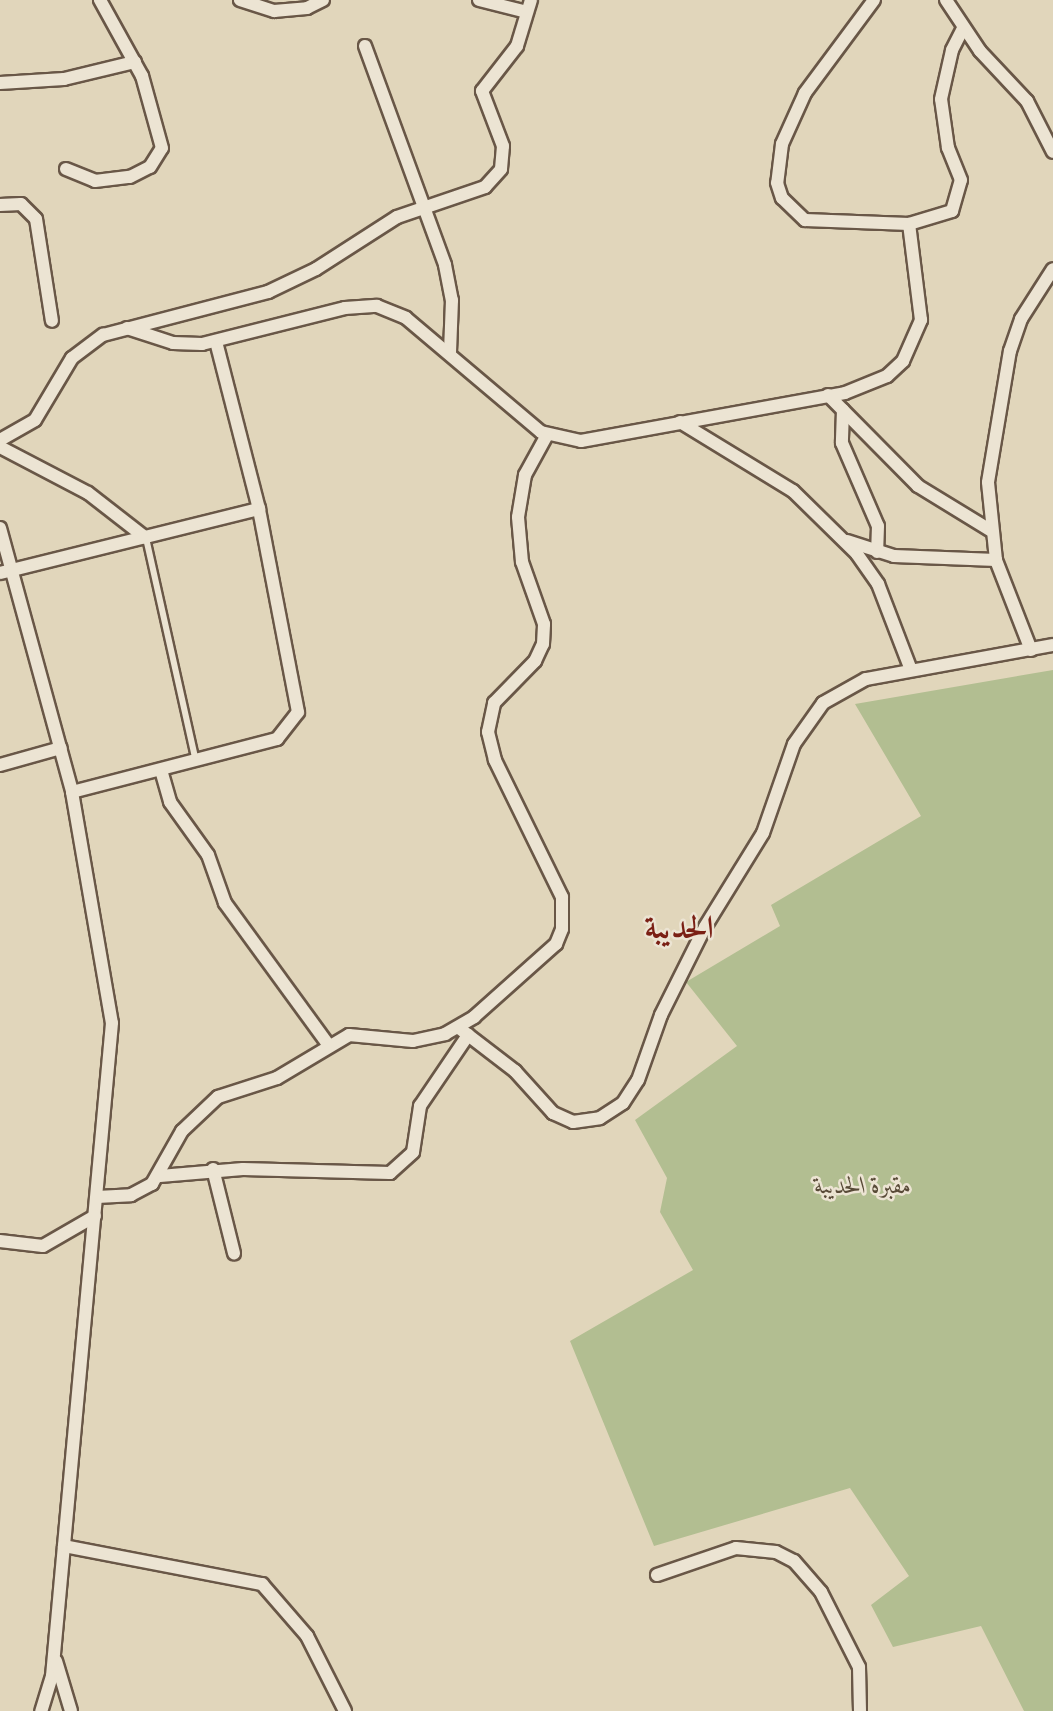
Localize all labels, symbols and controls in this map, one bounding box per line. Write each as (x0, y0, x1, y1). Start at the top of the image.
district label: الحديبة (644, 909, 714, 947)
park label: مقبرة الحديبة (814, 1173, 912, 1201)

